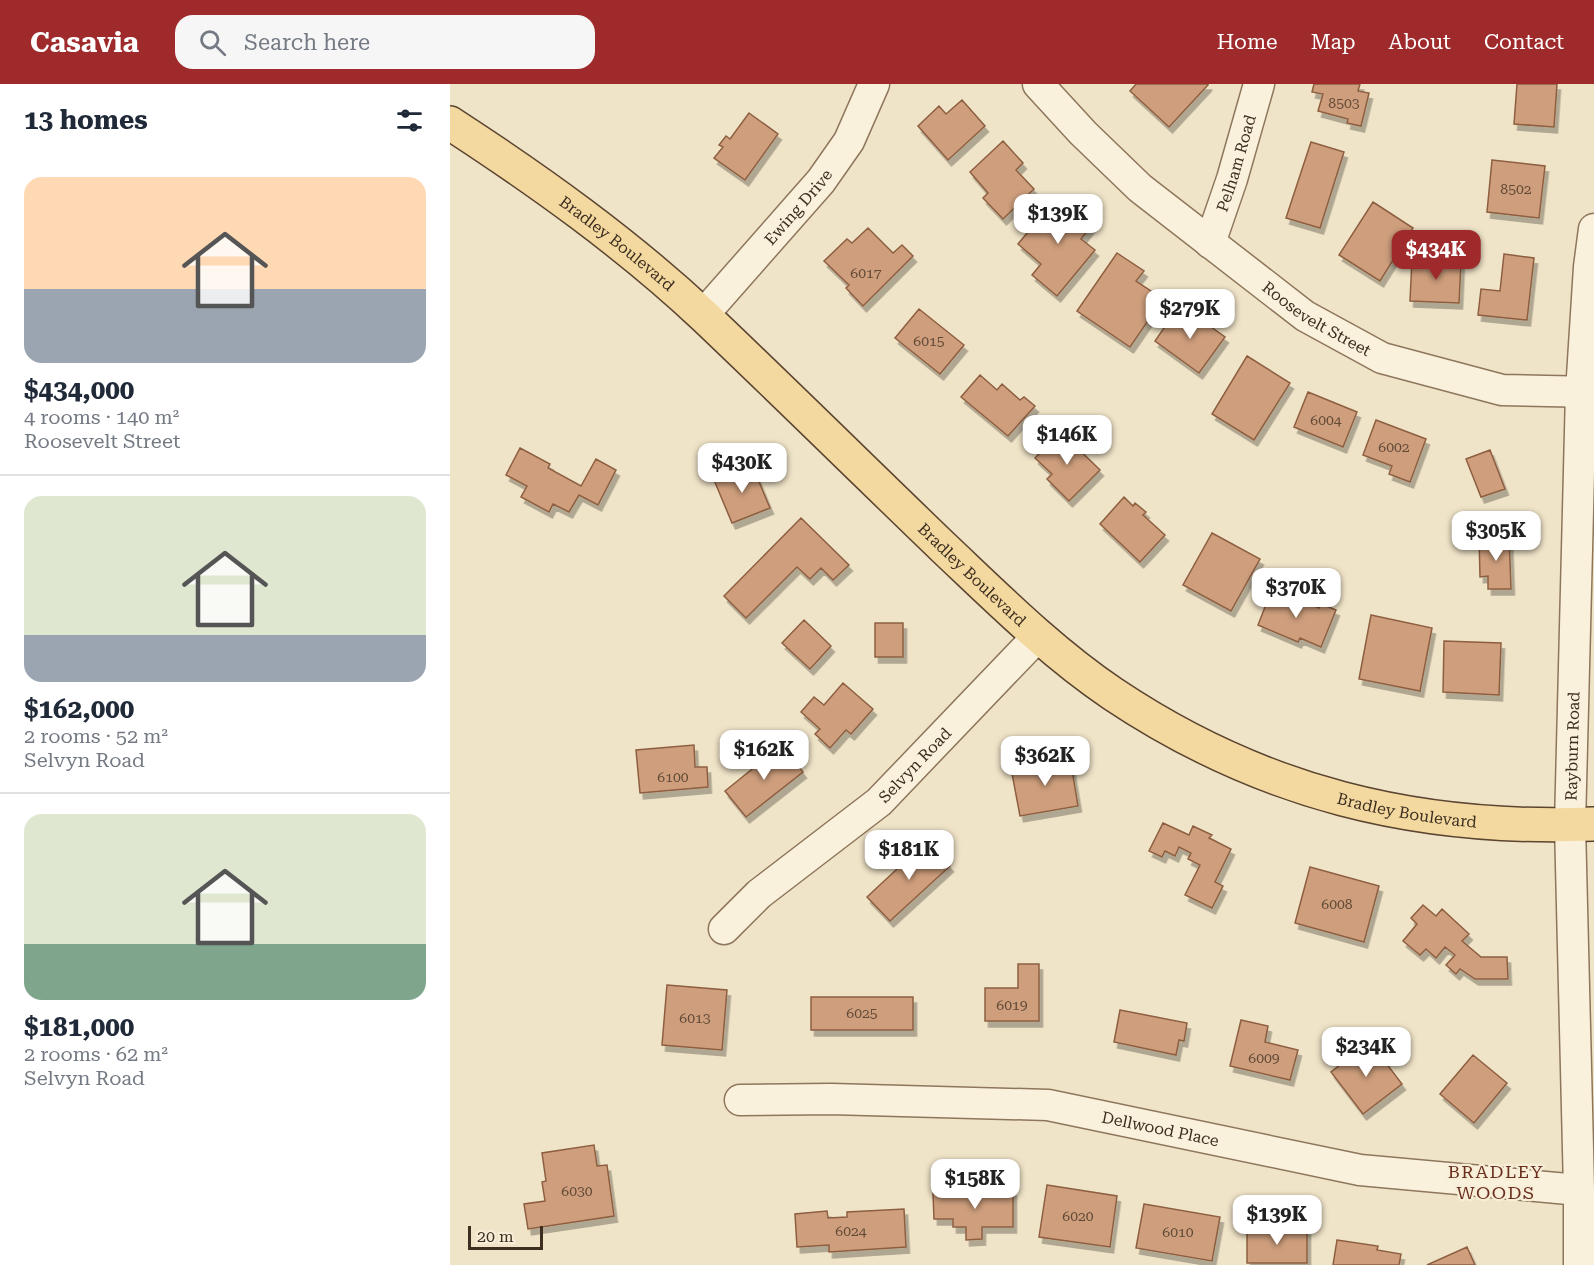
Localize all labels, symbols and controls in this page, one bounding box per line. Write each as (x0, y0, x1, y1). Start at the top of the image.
search box (175, 15, 595, 69)
text: Casavia (30, 26, 139, 59)
icon: search (196, 26, 229, 59)
text: Search here (244, 30, 370, 55)
text: Home (1217, 30, 1278, 54)
text: Map (1311, 30, 1356, 54)
text: About (1389, 30, 1451, 54)
text: Contact (1484, 30, 1564, 54)
house number: 8503 (1328, 95, 1360, 111)
icon: filters (393, 104, 426, 137)
text: 13 homes (24, 105, 148, 135)
street label: Pelham Road (1212, 112, 1259, 214)
street label: Ewing Drive (760, 165, 836, 248)
house number: 8502 (1500, 181, 1532, 197)
street label: Bradley Boulevard (556, 192, 679, 295)
pin: $139K (1016, 194, 1100, 245)
text: $139K (1028, 201, 1088, 225)
icon: home (171, 216, 279, 324)
pin: $434K (1394, 230, 1478, 281)
text: $434K (1406, 237, 1466, 261)
house number: 6017 (850, 265, 882, 281)
street label: Roosevelt Street (1259, 277, 1375, 360)
pin: $279K (1148, 289, 1232, 340)
text: $279K (1160, 296, 1220, 320)
house number: 6015 (913, 333, 945, 349)
text: $434,000 (24, 375, 134, 405)
text: 4 rooms · 140 m² (24, 405, 179, 429)
house number: 6004 (1310, 412, 1342, 428)
pin: $146K (1025, 415, 1109, 466)
text: $146K (1037, 422, 1097, 446)
text: Roosevelt Street (24, 429, 180, 453)
house number: 6002 (1378, 439, 1410, 455)
pin: $430K (700, 443, 784, 494)
text: $430K (712, 450, 772, 474)
pin: $305K (1454, 511, 1538, 562)
text: $305K (1466, 518, 1526, 542)
street label: Bradley Boulevard (914, 519, 1030, 630)
icon: home (171, 535, 279, 643)
pin: $370K (1254, 568, 1338, 619)
text: $370K (1266, 575, 1326, 599)
street label: Rayburn Road (1561, 691, 1583, 801)
text: $162,000 (24, 694, 134, 724)
street label: Selvyn Road (874, 723, 955, 806)
text: 2 rooms · 52 m² (24, 724, 168, 748)
pin: $162K (722, 730, 806, 781)
pin: $362K (1003, 736, 1087, 787)
text: $162K (734, 737, 794, 761)
text: $362K (1015, 743, 1075, 767)
text: Selvyn Road (24, 748, 145, 772)
house number: 6100 (657, 769, 689, 785)
street label: Bradley Boulevard (1335, 788, 1478, 831)
pin: $181K (867, 830, 951, 881)
text: $181K (879, 837, 939, 861)
icon: home (171, 853, 279, 961)
house number: 6008 (1321, 896, 1353, 912)
house number: 6019 (996, 997, 1028, 1013)
house number: 6025 (846, 1005, 878, 1021)
house number: 6013 (679, 1010, 711, 1026)
text: $181,000 (24, 1012, 134, 1042)
pin: $234K (1324, 1027, 1408, 1078)
text: $234K (1336, 1034, 1396, 1058)
text: 2 rooms · 62 m² (24, 1042, 168, 1066)
house number: 6009 (1248, 1050, 1280, 1066)
text: Selvyn Road (24, 1066, 145, 1090)
street label: Dellwood Place (1100, 1107, 1221, 1150)
pin: $158K (933, 1159, 1017, 1210)
district label: BRADLEY WOODS (1448, 1161, 1544, 1203)
text: $158K (945, 1166, 1005, 1190)
house number: 6030 (561, 1183, 593, 1199)
pin: $139K (1235, 1195, 1319, 1246)
text: $139K (1247, 1202, 1307, 1226)
house number: 6020 (1062, 1208, 1094, 1224)
scale bar (468, 1223, 543, 1250)
house number: 6024 (835, 1223, 867, 1239)
house number: 6010 (1162, 1224, 1194, 1240)
text: 20 m (477, 1227, 514, 1246)

